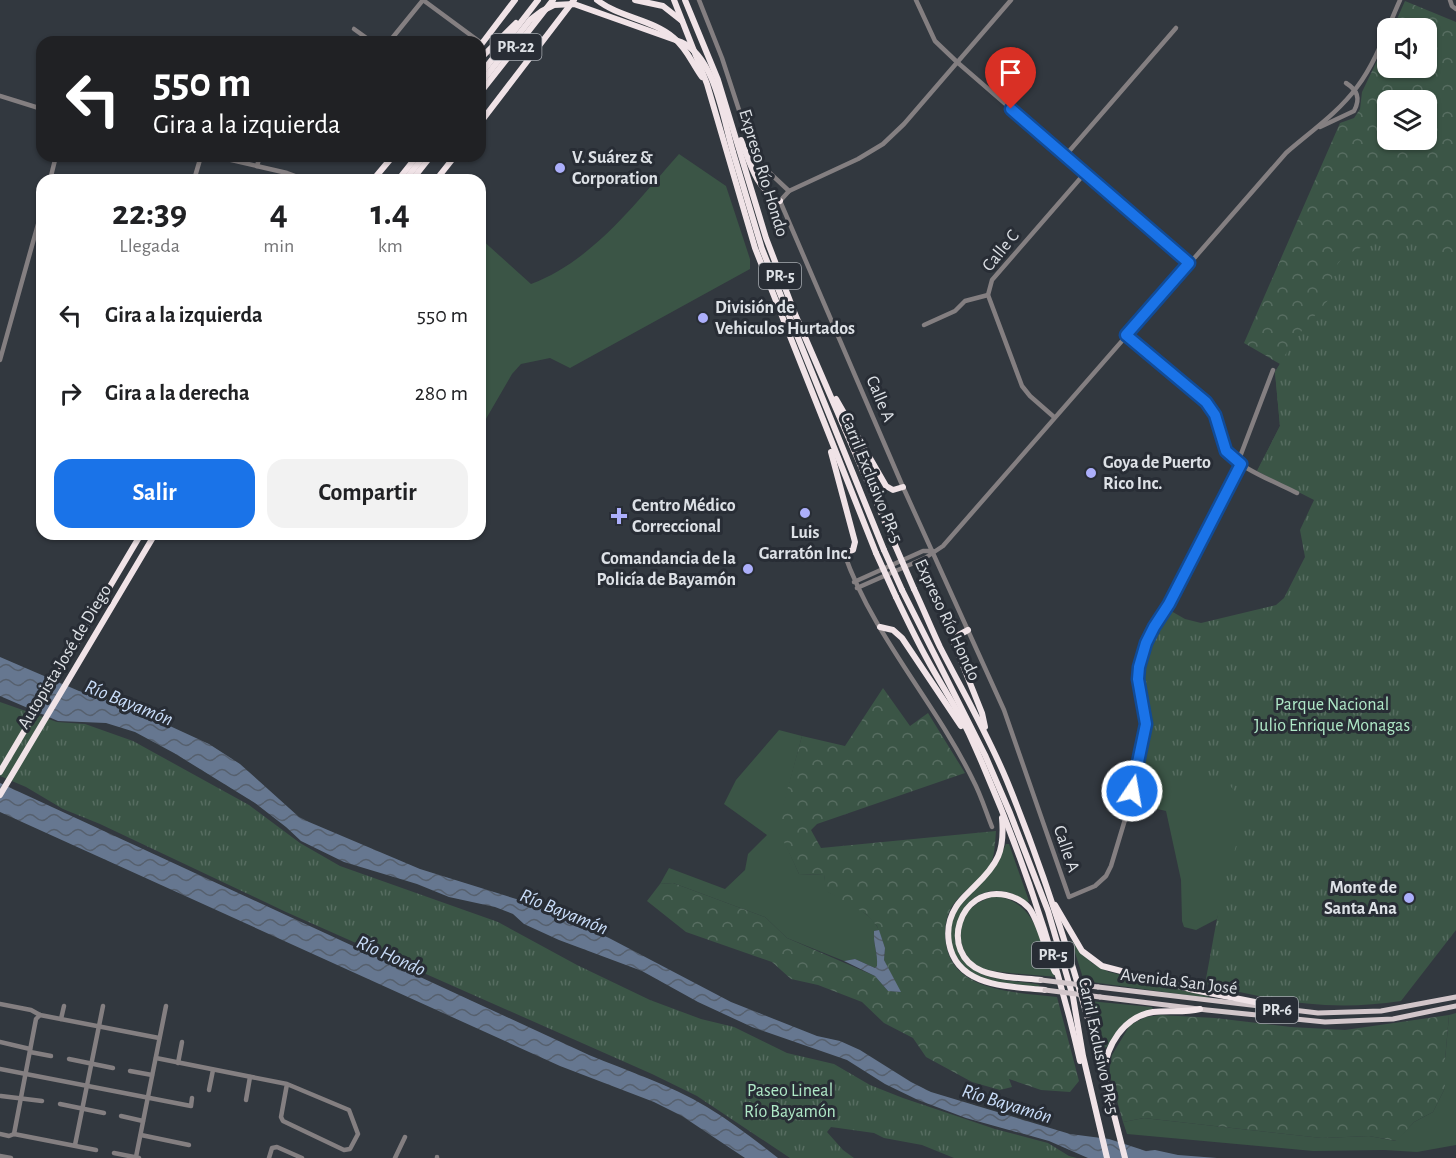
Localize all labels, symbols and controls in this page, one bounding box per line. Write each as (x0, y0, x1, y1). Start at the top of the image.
map controls (1377, 18, 1437, 150)
button: sound (1377, 18, 1437, 78)
road number: PR-22 (490, 34, 542, 60)
pin (985, 47, 1036, 109)
icon: arrive (994, 56, 1027, 89)
icon: left (54, 60, 132, 138)
text: 550 m (153, 62, 251, 104)
button: layers (1377, 90, 1437, 150)
street label: Expreso Río Hondo (735, 107, 791, 239)
text: Gira a la izquierda (153, 111, 341, 138)
place label: V. Suárez & Corporation (572, 149, 658, 188)
marker: V. Suárez & Corporation (553, 161, 567, 175)
text: 22:39 (112, 195, 187, 231)
text: 4 (270, 195, 288, 231)
text: 1.4 (371, 195, 410, 231)
street label: Calle C (979, 227, 1023, 275)
text: Llegada (119, 236, 180, 256)
text: min (263, 236, 294, 256)
text: km (378, 236, 403, 256)
road number: PR-5 (759, 263, 801, 289)
icon: left (54, 299, 87, 332)
place label: División de Vehiculos Hurtados (715, 299, 855, 338)
text: Gira a la izquierda (105, 304, 263, 326)
text: 550 m (417, 304, 468, 326)
marker: División de Vehiculos Hurtados (696, 311, 710, 325)
street label: Calle A (862, 373, 898, 425)
icon: right (54, 377, 87, 410)
text: Gira a la derecha (105, 382, 250, 404)
text: 280 m (415, 382, 468, 404)
street label: Carril Exclusivo PR-5 (837, 410, 905, 546)
place label: Goya de Puerto Rico Inc. (1103, 454, 1211, 493)
button: Salir (54, 459, 255, 528)
button: Compartir (267, 459, 468, 528)
marker: Goya de Puerto Rico Inc. (1084, 466, 1098, 480)
place label: Centro Médico Correccional (632, 497, 736, 536)
marker: Luis Garratón Inc. (798, 506, 812, 520)
marker: Centro Médico Correccional (610, 507, 628, 525)
place label: Luis Garratón Inc. (759, 524, 851, 563)
place label: Comandancia de la Policía de Bayamón (596, 550, 736, 589)
street label: Expreso Río Hondo (911, 556, 983, 684)
marker: Comandancia de la Policía de Bayamón (741, 562, 755, 576)
street label: Autopista José de Diego (15, 581, 115, 732)
water label: Río Bayamón (82, 676, 176, 730)
park label: Parque Nacional Julio Enrique Monagas (1254, 696, 1410, 735)
position arrow (1100, 759, 1164, 823)
street label: Calle A (1050, 823, 1083, 875)
place label: Monte de Santa Ana (1324, 879, 1397, 918)
water label: Río Bayamón (517, 885, 611, 939)
marker: Monte de Santa Ana (1402, 891, 1416, 905)
water label: Río Hondo (353, 932, 429, 980)
road number: PR-5 (1032, 942, 1074, 968)
street label: Avenida San José (1120, 966, 1238, 998)
street label: Carril Exclusivo PR-5 (1075, 976, 1121, 1116)
road number: PR-6 (1256, 997, 1298, 1023)
water label: Río Bayamón (960, 1081, 1054, 1127)
park label: Paseo Lineal Río Bayamón (744, 1082, 836, 1121)

